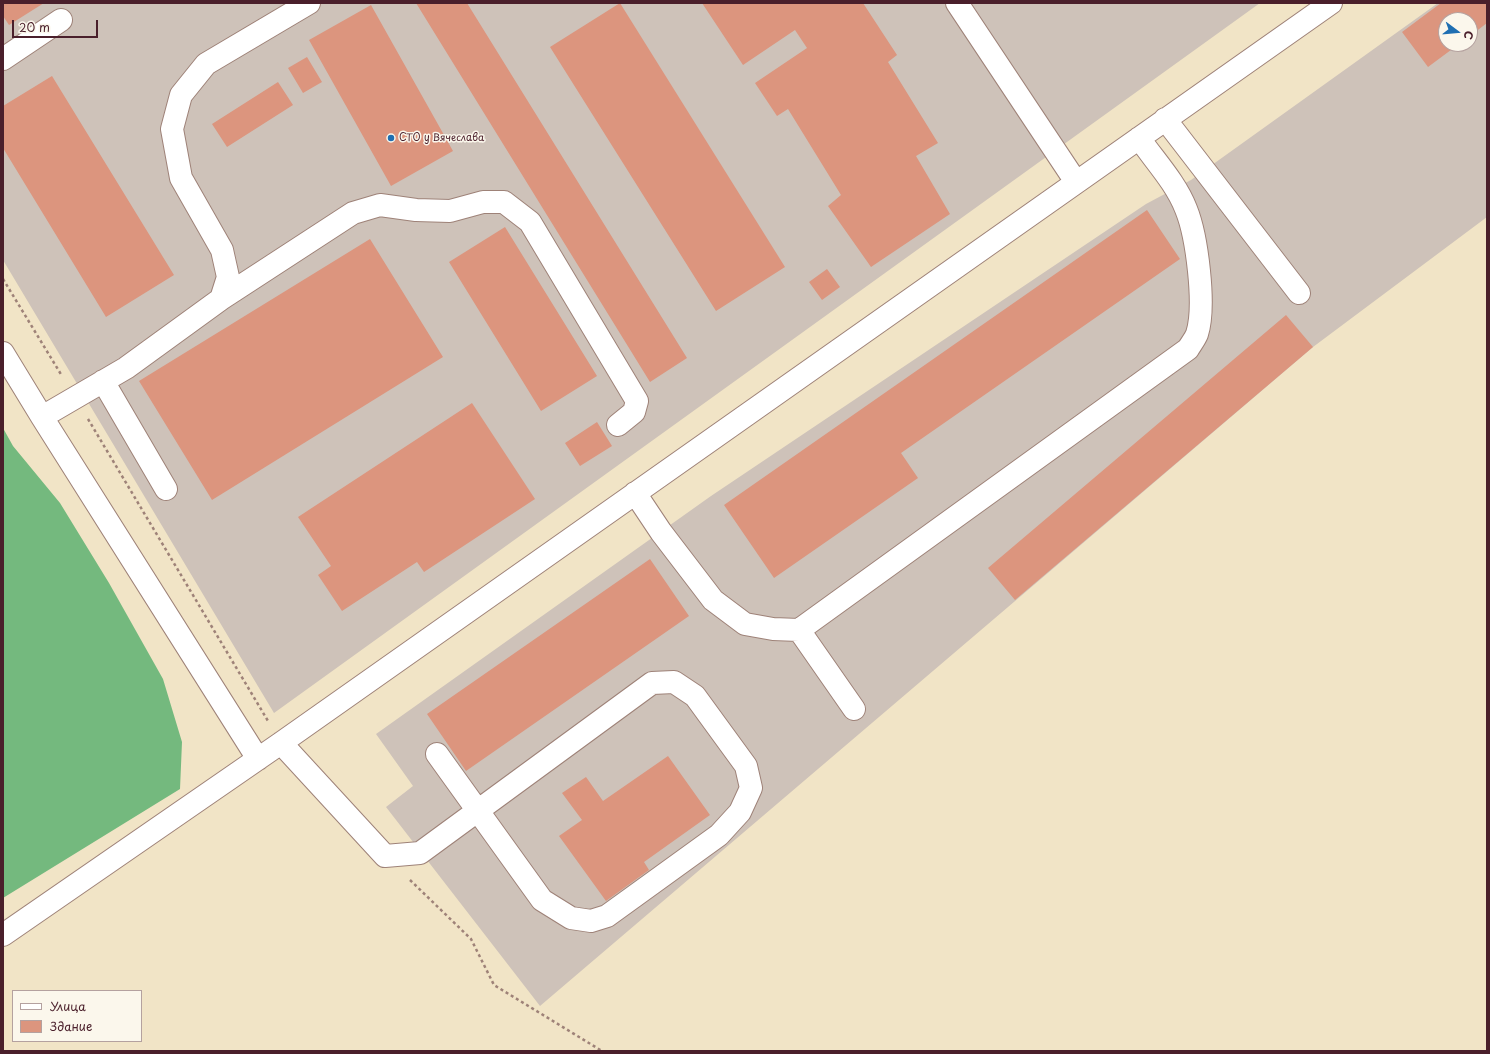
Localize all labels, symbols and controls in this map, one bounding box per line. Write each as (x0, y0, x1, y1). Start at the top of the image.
scale bar (14, 12, 100, 38)
north arrow (1438, 12, 1478, 52)
text: 20 m (19, 18, 50, 36)
text: С (1460, 29, 1478, 41)
place label: СТО у Вячеслава (399, 132, 484, 144)
marker: СТО у Вячеслава (386, 133, 396, 143)
legend (12, 990, 142, 1042)
text: Улица (50, 997, 86, 1015)
text: Здание (50, 1017, 92, 1035)

